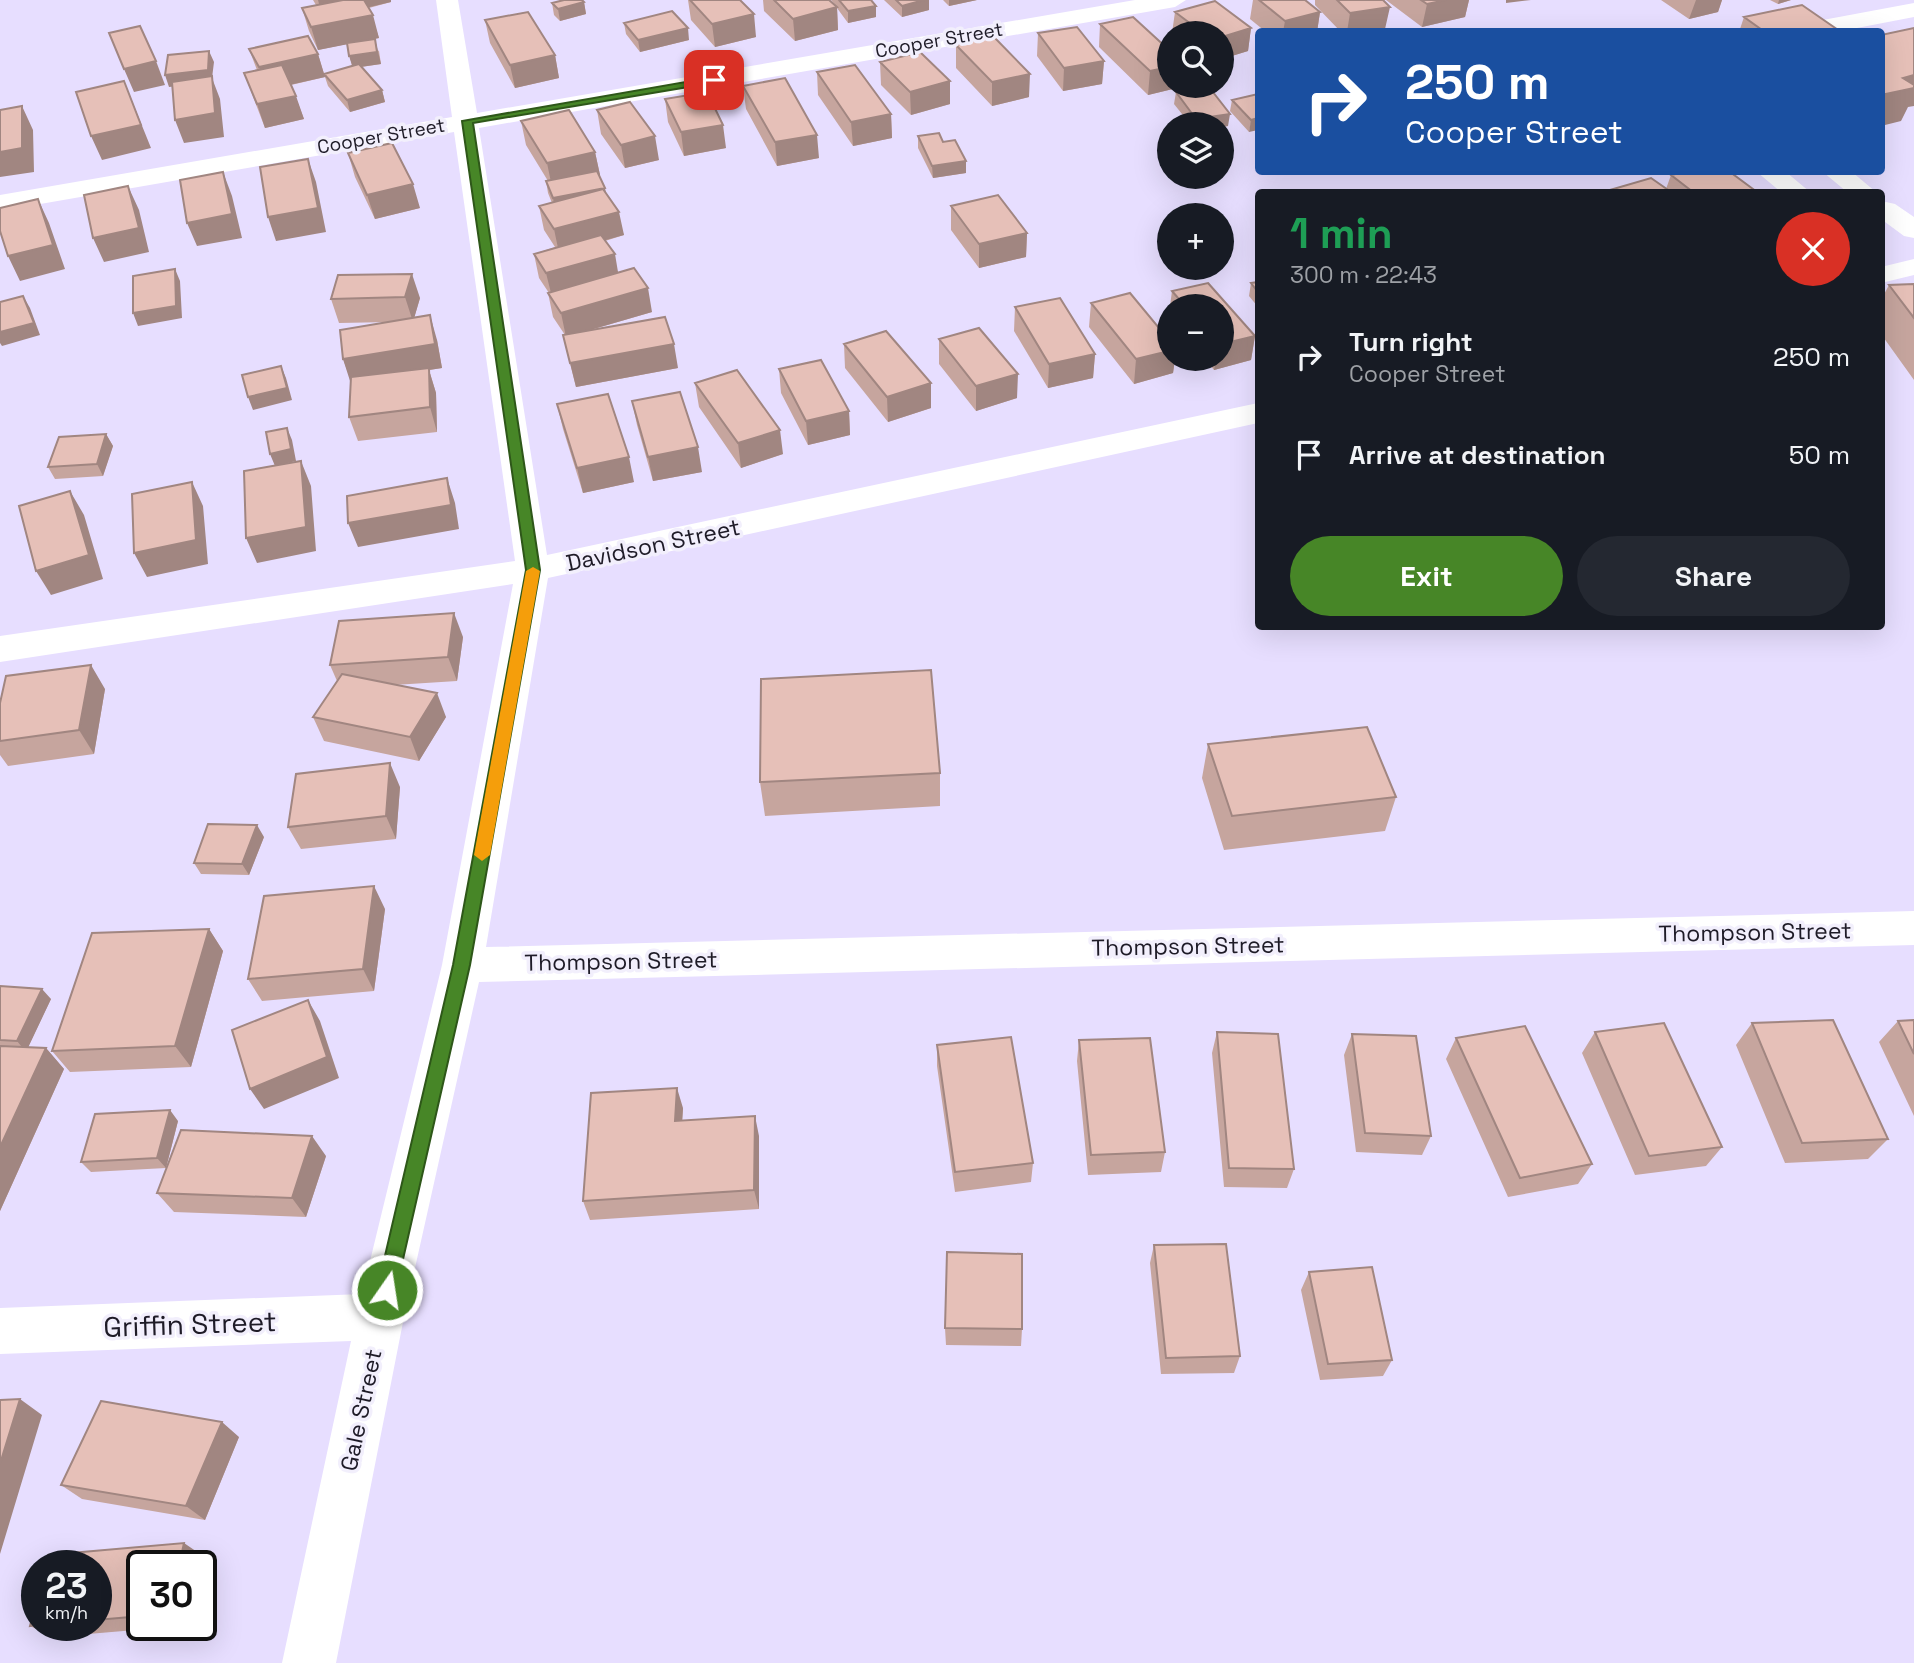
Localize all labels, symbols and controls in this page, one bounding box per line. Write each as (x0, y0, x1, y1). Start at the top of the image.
street label: Cooper Street (873, 16, 1005, 64)
map controls (1157, 21, 1234, 371)
button: search (1157, 21, 1234, 98)
pin (684, 50, 744, 110)
text: 250 m (1405, 51, 1550, 113)
icon: right (1290, 56, 1381, 147)
icon: arrive (695, 61, 733, 99)
street label: Cooper Street (315, 112, 447, 160)
button: layers (1157, 112, 1234, 189)
text: Cooper Street (1405, 112, 1623, 152)
button: + (1157, 203, 1234, 280)
text: 1 min (1290, 207, 1393, 260)
button: close (1776, 212, 1850, 286)
text: 300 m · 22:43 (1290, 260, 1437, 290)
button: − (1157, 294, 1234, 371)
text: Turn right (1349, 325, 1473, 359)
icon: right (1290, 338, 1328, 376)
text: 250 m (1773, 340, 1850, 374)
text: Cooper Street (1349, 359, 1506, 389)
icon: arrive (1290, 436, 1328, 474)
text: Arrive at destination (1349, 438, 1606, 472)
text: 50 m (1789, 438, 1850, 472)
street label: Davidson Street (563, 512, 743, 578)
button: Exit (1290, 536, 1563, 616)
button: Share (1577, 536, 1850, 616)
street label: Thompson Street (1658, 915, 1852, 949)
street label: Thompson Street (1091, 929, 1285, 963)
street label: Thompson Street (524, 944, 718, 978)
position arrow (350, 1253, 424, 1327)
street label: Griffin Street (103, 1303, 277, 1345)
street label: Gale Street (333, 1346, 389, 1474)
speed limit sign: 30 (126, 1550, 217, 1641)
text: 23 (45, 1564, 88, 1608)
text: km/h (45, 1601, 88, 1624)

